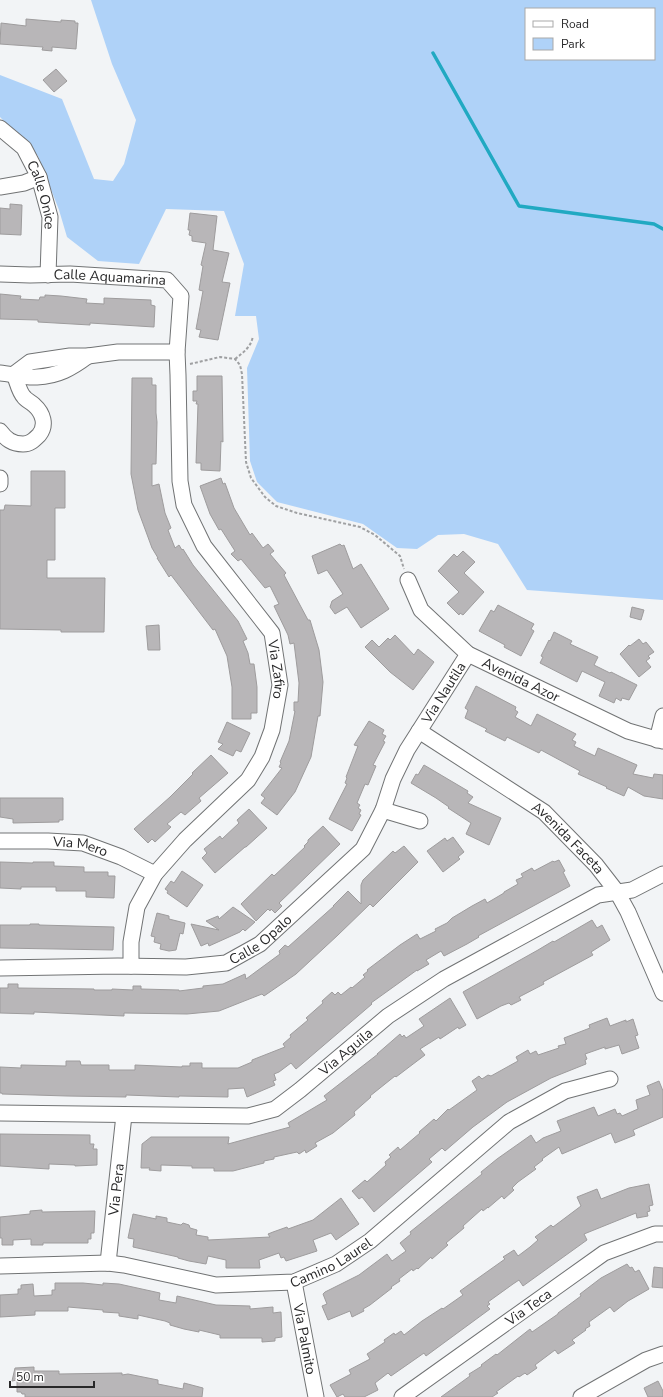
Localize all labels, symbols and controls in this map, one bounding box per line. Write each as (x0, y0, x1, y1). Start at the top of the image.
legend (525, 8, 655, 60)
text: Road (561, 16, 589, 32)
text: Park (561, 36, 586, 52)
street label: Calle Onice (22, 157, 60, 230)
street label: Calle Aquamarina (53, 264, 167, 289)
street label: Via Zafiro (264, 637, 290, 701)
street label: Avenida Azor (479, 653, 563, 706)
street label: Via Nautila (416, 658, 470, 728)
street label: Avenida Faceta (528, 797, 609, 878)
street label: Via Mero (51, 832, 111, 861)
street label: Calle Opalo (225, 910, 296, 969)
street label: Via Aguila (314, 1023, 377, 1080)
street label: Via Pera (104, 1162, 128, 1217)
street label: Camino Laurel (287, 1233, 376, 1292)
street label: Via Teca (500, 1284, 555, 1331)
street label: Via Palmito (289, 1301, 321, 1376)
scale bar (10, 1363, 94, 1389)
text: 50 m (16, 1369, 44, 1385)

